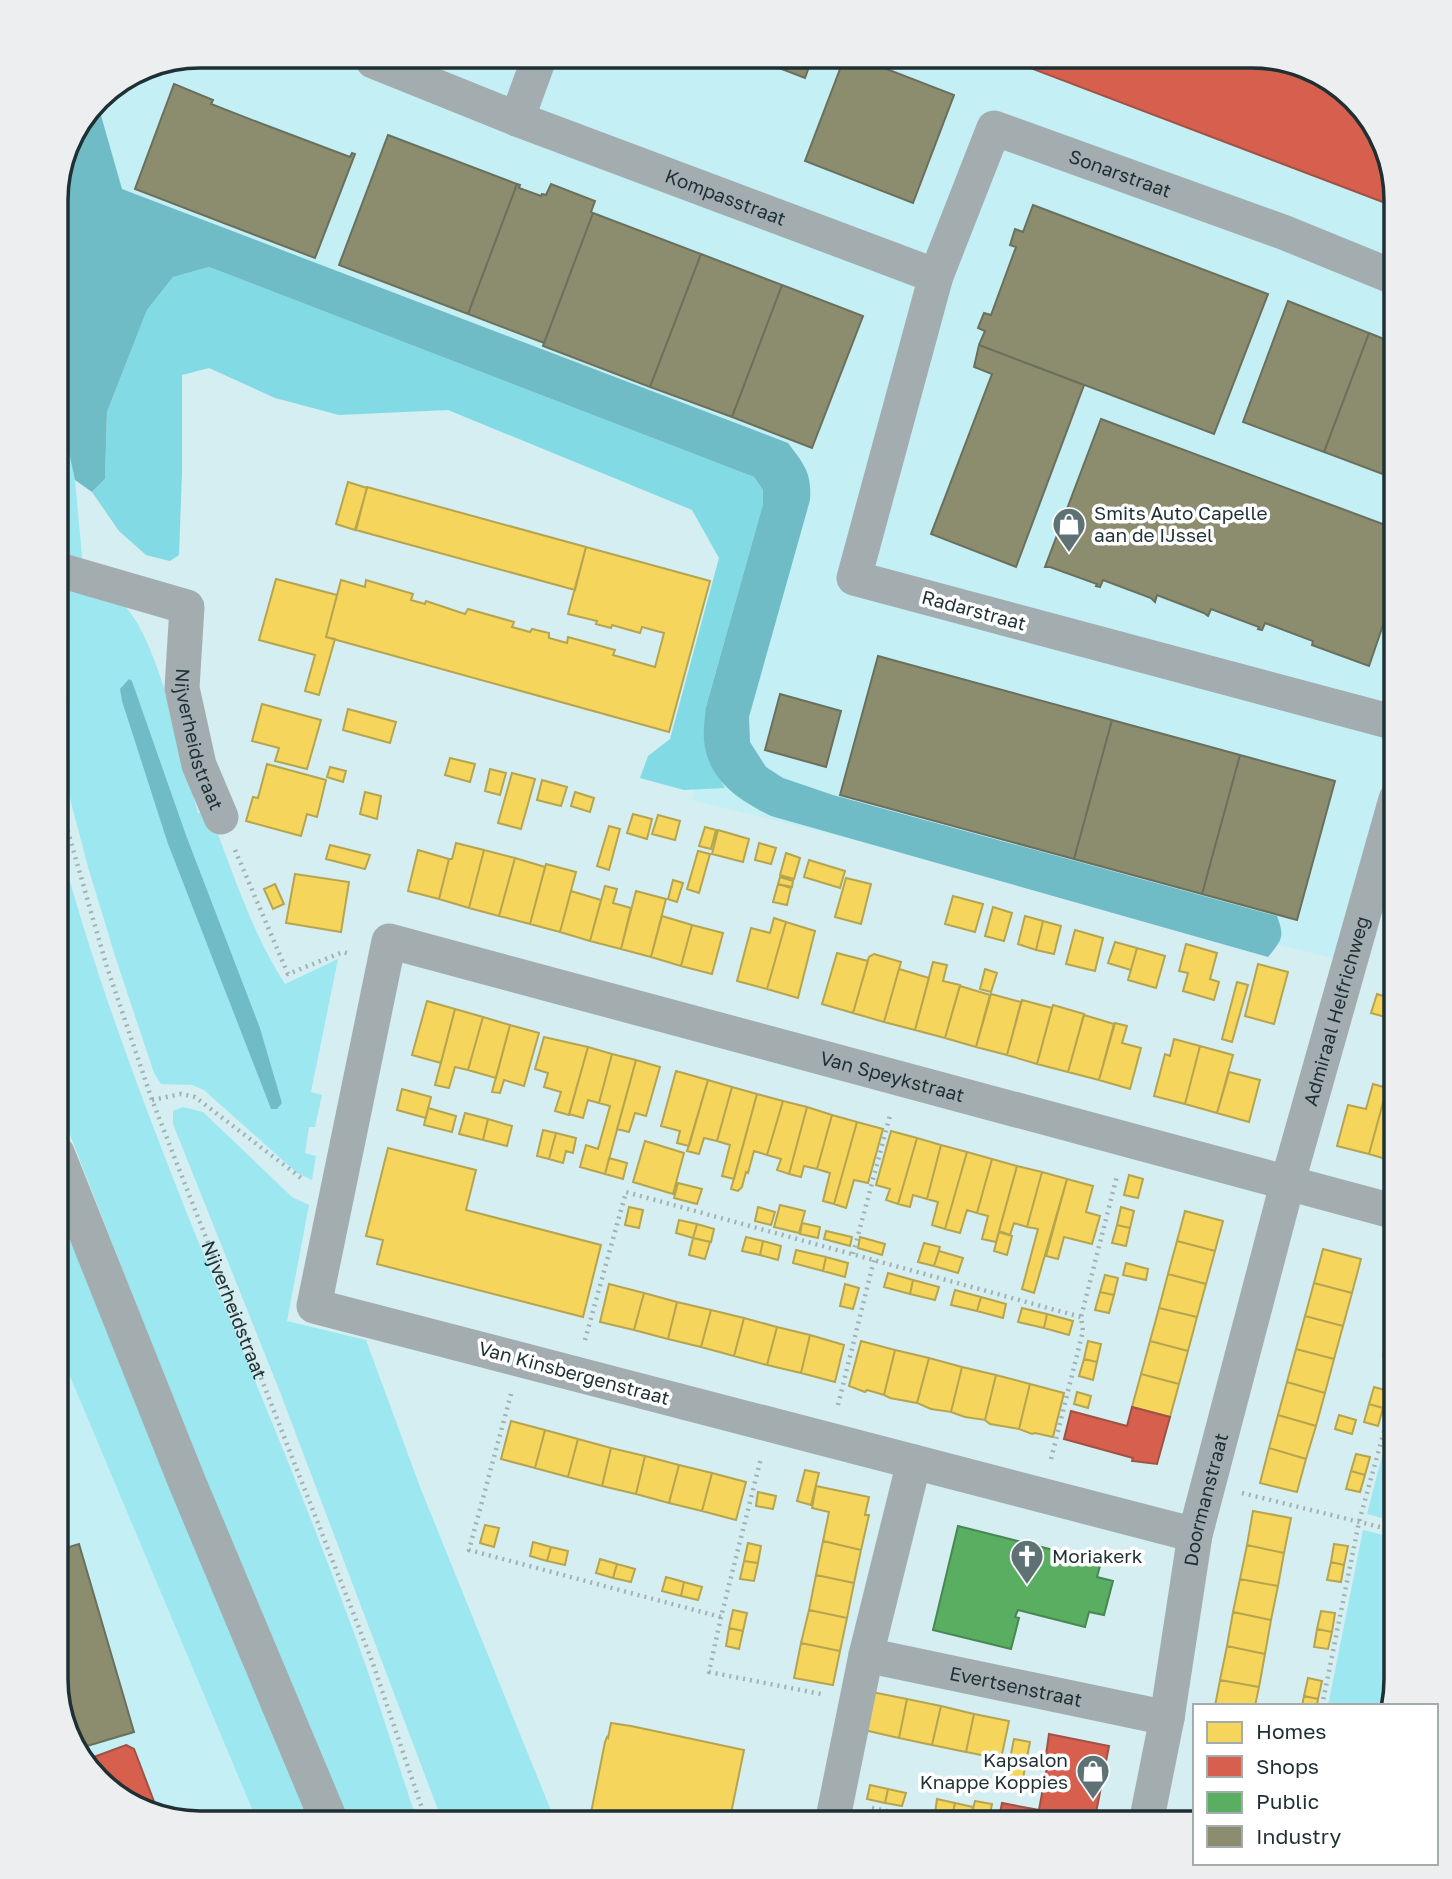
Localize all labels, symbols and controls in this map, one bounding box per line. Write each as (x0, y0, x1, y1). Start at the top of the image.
street label: Sonarstraat (1066, 144, 1175, 202)
street label: Kompasstraat (662, 164, 789, 230)
place label: Smits Auto Capelle aan de IJssel (1094, 501, 1267, 546)
shop icon: Smits Auto Capelle aan de IJssel (1050, 505, 1088, 554)
street label: Radarstraat (919, 585, 1029, 634)
street label: Nijverheidstraat (171, 667, 229, 813)
street label: Admiraal Helfrichweg (1298, 913, 1373, 1108)
street label: Van Speykstraat (818, 1046, 967, 1106)
street label: Nijverheidstraat (197, 1237, 272, 1382)
street label: Van Kinsbergenstraat (476, 1336, 672, 1409)
street label: Doormanstraat (1178, 1430, 1232, 1568)
church icon: Moriakerk (1008, 1537, 1046, 1586)
place label: Moriakerk (1052, 1544, 1143, 1567)
street label: Evertsenstraat (948, 1661, 1084, 1711)
legend (1193, 1704, 1438, 1865)
text: Homes (1256, 1718, 1326, 1744)
place label: Kapsalon Knappe Koppies (920, 1748, 1068, 1793)
shop icon: Kapsalon Knappe Koppies (1074, 1752, 1112, 1801)
text: Shops (1256, 1753, 1319, 1779)
text: Public (1256, 1788, 1319, 1814)
text: Industry (1256, 1823, 1341, 1849)

